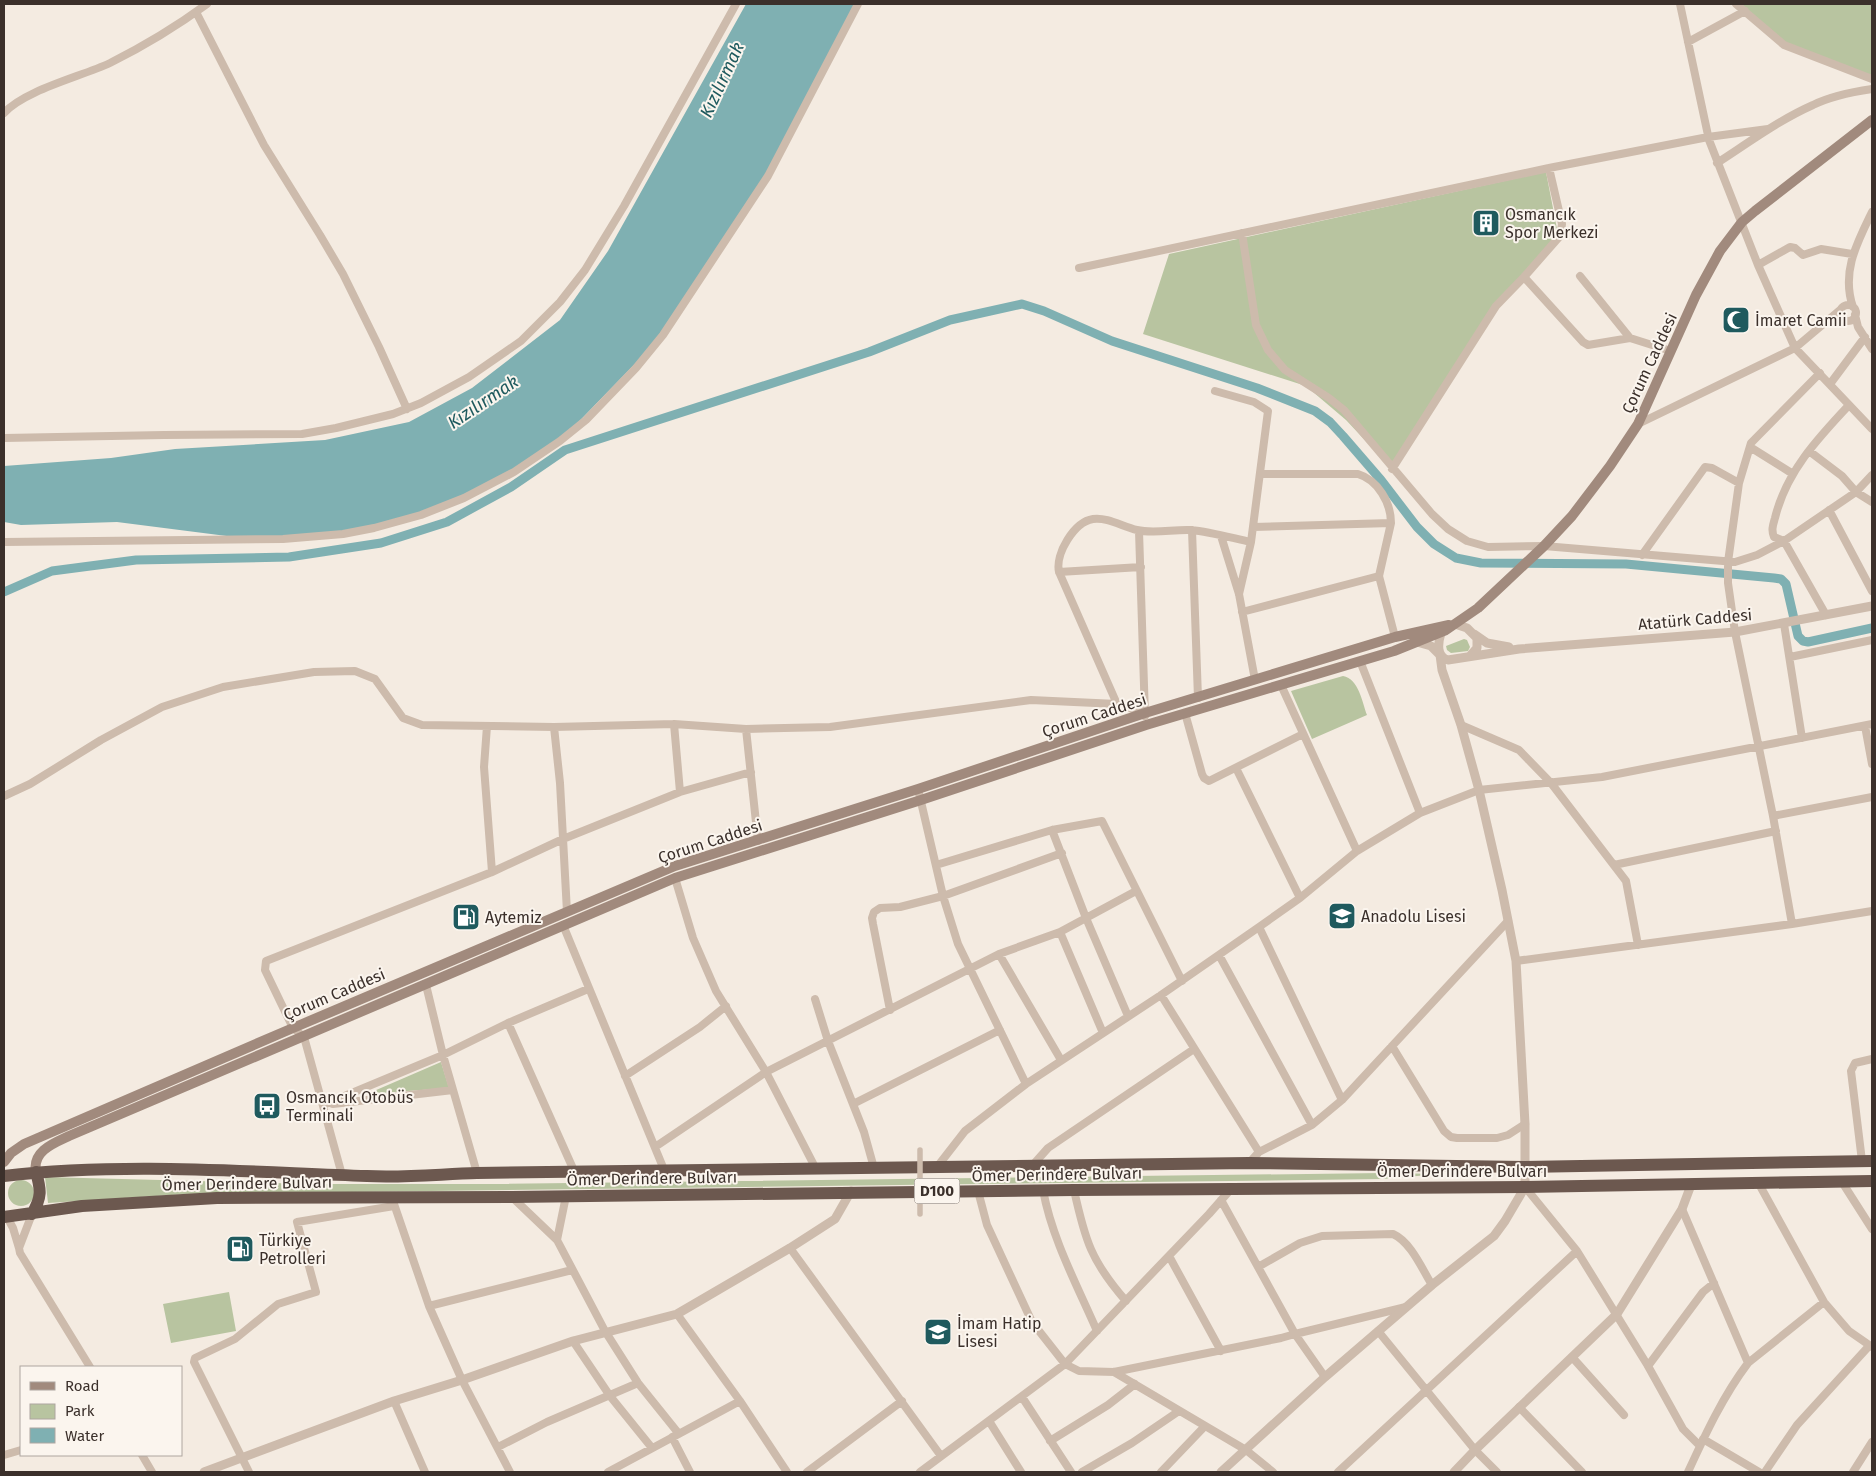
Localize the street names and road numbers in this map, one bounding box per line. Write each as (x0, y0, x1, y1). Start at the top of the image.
street label: Çorum Caddesi (1618, 310, 1682, 417)
street label: Atatürk Caddesi (1637, 605, 1753, 634)
street label: Çorum Caddesi (1039, 690, 1149, 742)
street label: Çorum Caddesi (655, 816, 765, 868)
street label: Çorum Caddesi (280, 964, 388, 1025)
street label: Ömer Derindere Bulvarı (1377, 1162, 1547, 1181)
street label: Ömer Derindere Bulvarı (972, 1164, 1142, 1185)
street label: Ömer Derindere Bulvarı (567, 1168, 737, 1189)
street label: Ömer Derindere Bulvarı (162, 1173, 332, 1194)
road number: D100 (914, 1178, 960, 1204)

